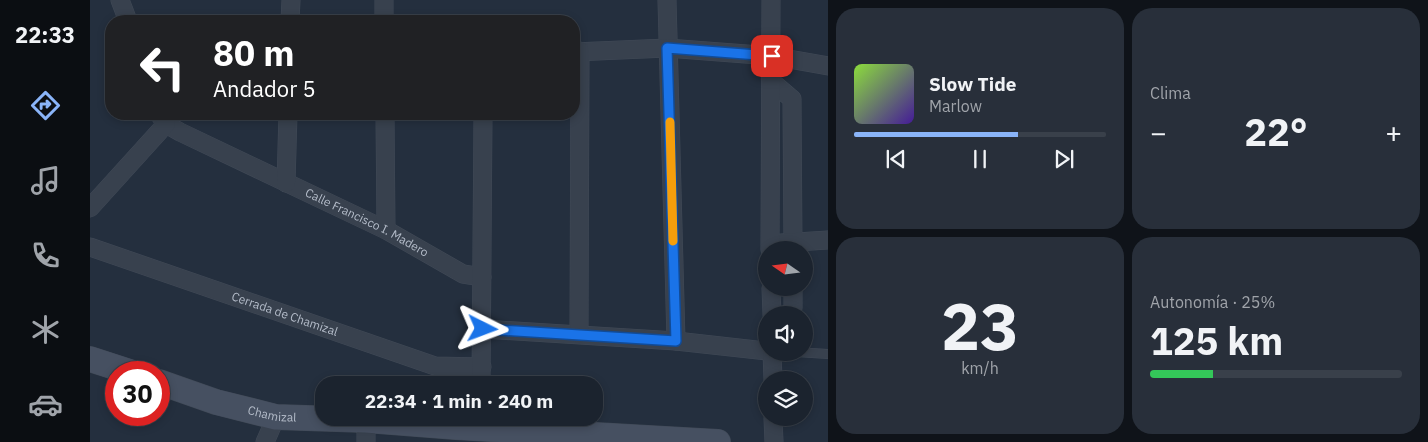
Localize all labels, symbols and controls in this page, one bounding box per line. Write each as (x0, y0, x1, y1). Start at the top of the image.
text: 22:33 (15, 20, 75, 49)
text: 80 m (213, 30, 295, 76)
icon: left (130, 35, 195, 100)
pin (751, 35, 793, 77)
icon: arrive (758, 42, 786, 70)
text: Slow Tide (929, 72, 1016, 96)
text: Andador 5 (213, 74, 316, 103)
text: Clima (1150, 83, 1191, 103)
icon: directions (28, 88, 63, 123)
text: Marlow (929, 96, 982, 116)
text: 22° (1244, 107, 1308, 156)
text: − (1150, 114, 1167, 151)
text: + (1385, 114, 1402, 151)
icon: previous (882, 145, 910, 173)
icon: pause (966, 145, 994, 173)
icon: next (1050, 145, 1078, 173)
icon: music (28, 163, 63, 198)
street label: Calle Francisco I. Madero (303, 185, 432, 260)
icon: phone (28, 238, 63, 273)
north arrow (758, 241, 812, 296)
map controls (758, 241, 813, 426)
text: 23 (941, 283, 1019, 368)
street label: Cerrada de Chamizal (230, 288, 340, 339)
text: Autonomía · 25% (1150, 292, 1275, 312)
position arrow (456, 302, 508, 354)
button: sound (758, 306, 813, 361)
icon: climate (28, 312, 63, 347)
text: 125 km (1150, 316, 1283, 365)
text: km/h (961, 358, 999, 378)
speed limit sign: 30 (105, 361, 170, 426)
button: layers (758, 371, 813, 426)
icon: car (28, 387, 63, 422)
text: 22:34 · 1 min · 240 m (365, 389, 553, 413)
street label: Chamizal (246, 402, 297, 425)

